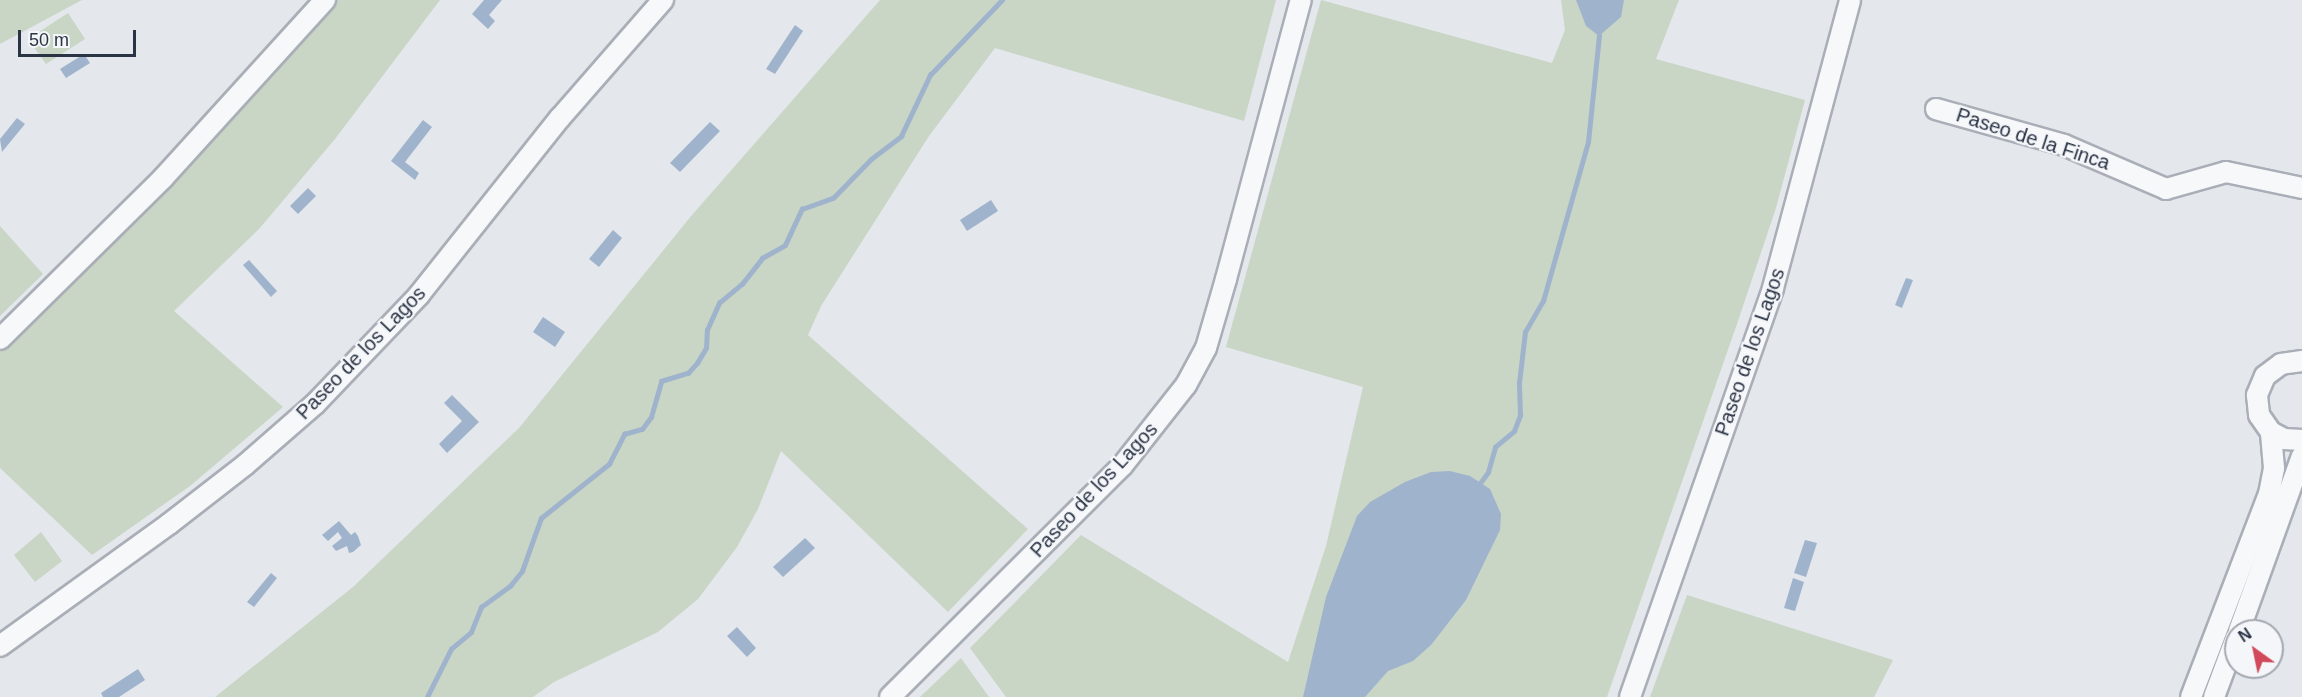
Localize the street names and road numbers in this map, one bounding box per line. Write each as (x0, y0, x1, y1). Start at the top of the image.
street label: Paseo de la Finca (1953, 103, 2113, 175)
street label: Paseo de los Lagos (1710, 265, 1790, 439)
street label: Paseo de los Lagos (291, 281, 431, 425)
street label: Paseo de los Lagos (1025, 418, 1163, 562)

